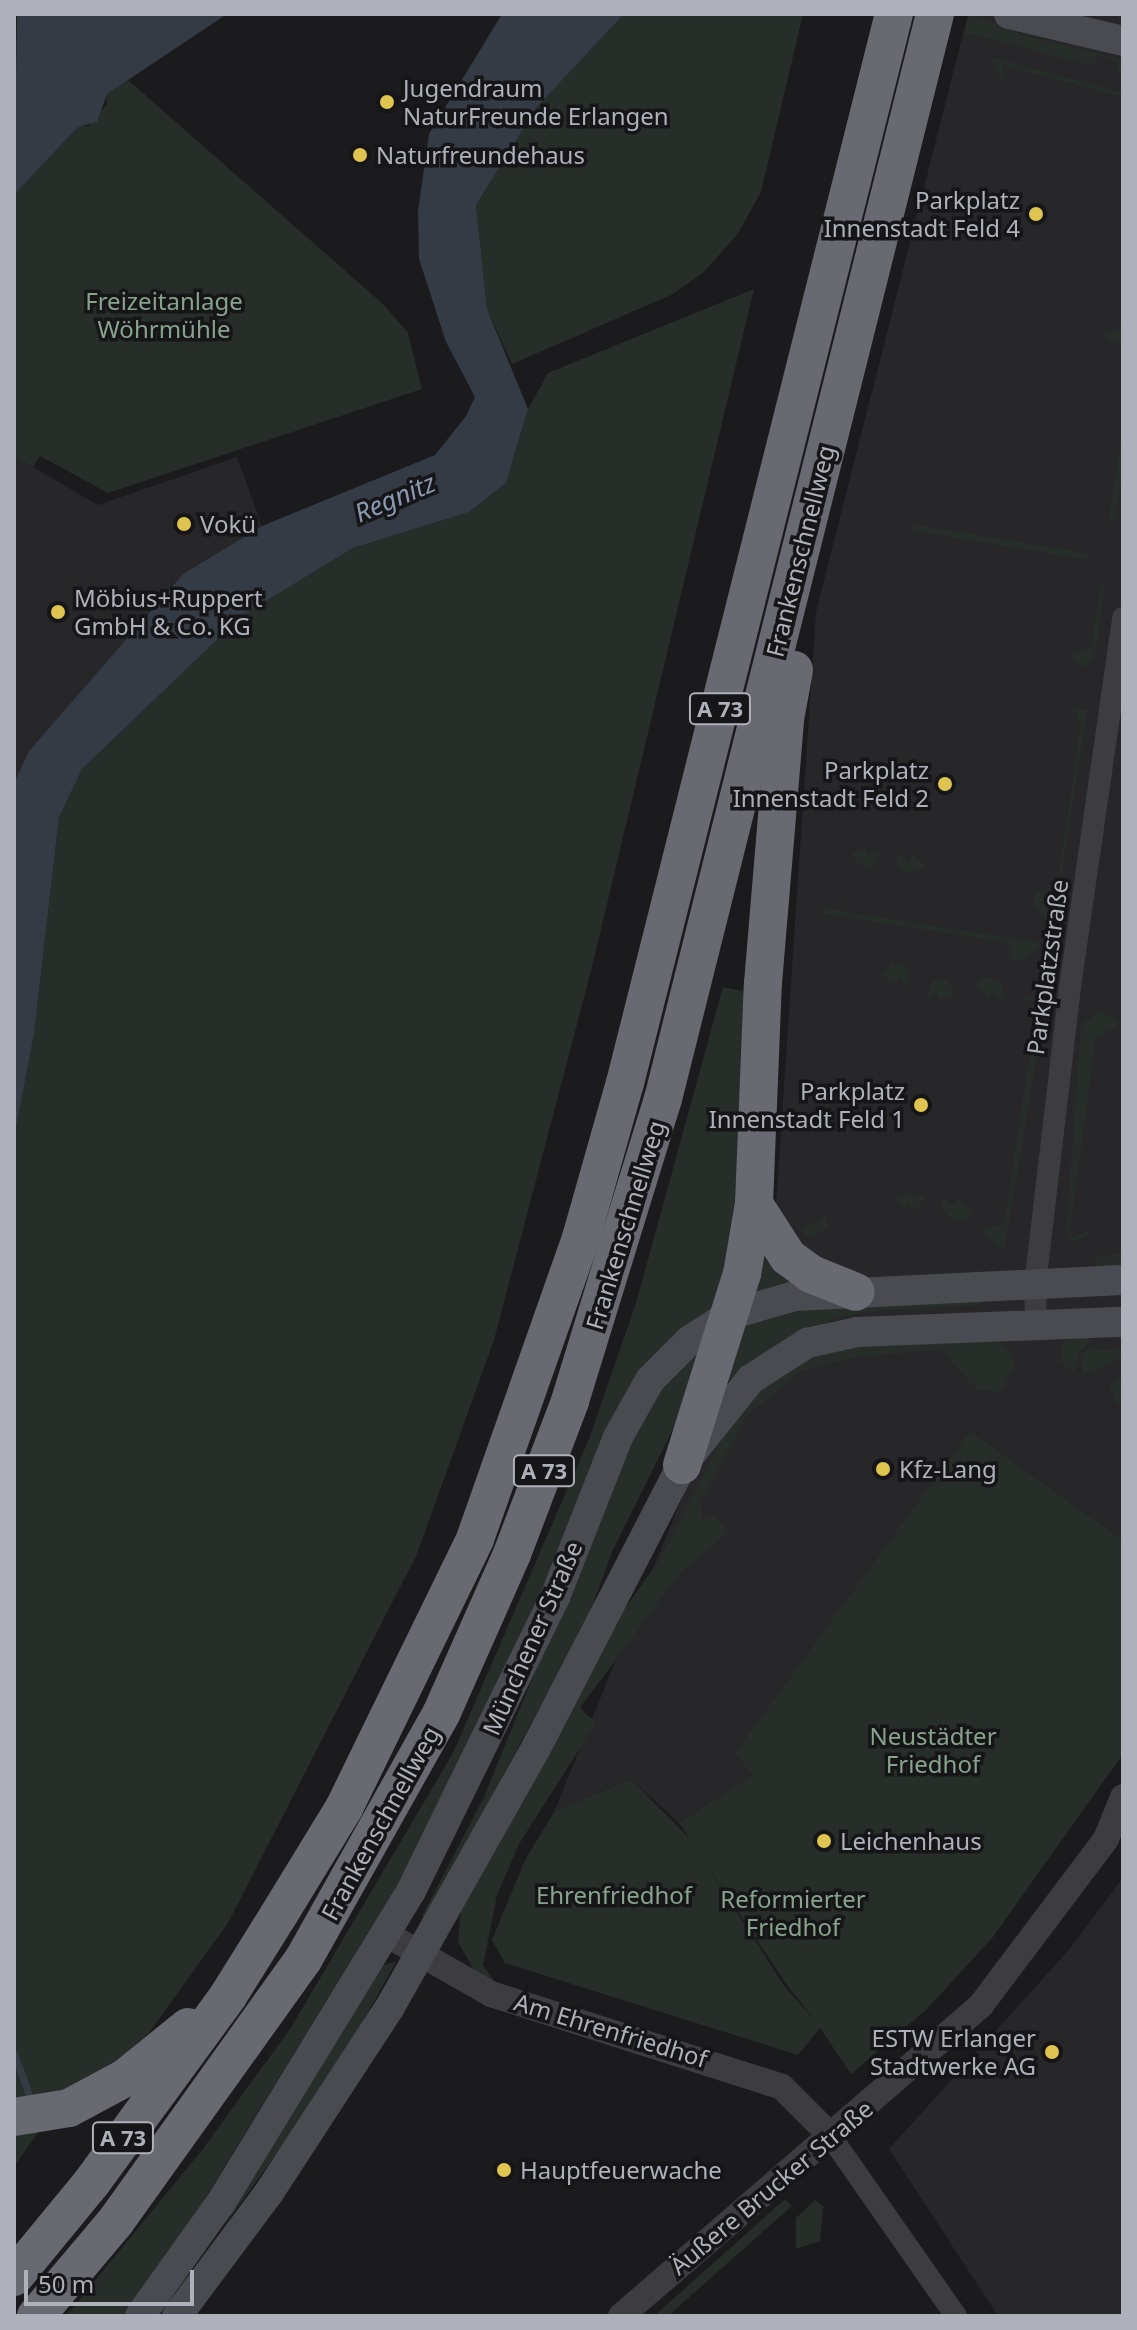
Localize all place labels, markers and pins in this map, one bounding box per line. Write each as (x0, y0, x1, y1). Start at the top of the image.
place label: Jugendraum NaturFreunde Erlangen (403, 74, 669, 130)
marker: Jugendraum NaturFreunde Erlangen (378, 93, 396, 111)
place label: Naturfreundehaus (376, 141, 585, 169)
marker: Naturfreundehaus (351, 146, 369, 164)
place label: Parkplatz Innenstadt Feld 4 (824, 186, 1020, 242)
marker: Parkplatz Innenstadt Feld 4 (1027, 205, 1045, 223)
place label: Vokü (200, 510, 256, 538)
marker: Vokü (175, 515, 193, 533)
place label: Möbius+Ruppert GmbH & Co. KG (74, 584, 263, 640)
marker: Möbius+Ruppert GmbH & Co. KG (49, 603, 67, 621)
place label: Parkplatz Innenstadt Feld 2 (733, 756, 929, 812)
marker: Parkplatz Innenstadt Feld 2 (936, 775, 954, 793)
place label: Parkplatz Innenstadt Feld 1 (709, 1077, 905, 1133)
marker: Parkplatz Innenstadt Feld 1 (912, 1096, 930, 1114)
place label: Kfz-Lang (899, 1455, 997, 1483)
marker: Kfz-Lang (874, 1460, 892, 1478)
place label: Leichenhaus (840, 1827, 982, 1855)
marker: Leichenhaus (815, 1832, 833, 1850)
place label: ESTW Erlanger Stadtwerke AG (870, 2024, 1036, 2080)
marker: ESTW Erlanger Stadtwerke AG (1043, 2043, 1061, 2061)
place label: Hauptfeuerwache (520, 2156, 722, 2184)
marker: Hauptfeuerwache (495, 2161, 513, 2179)

